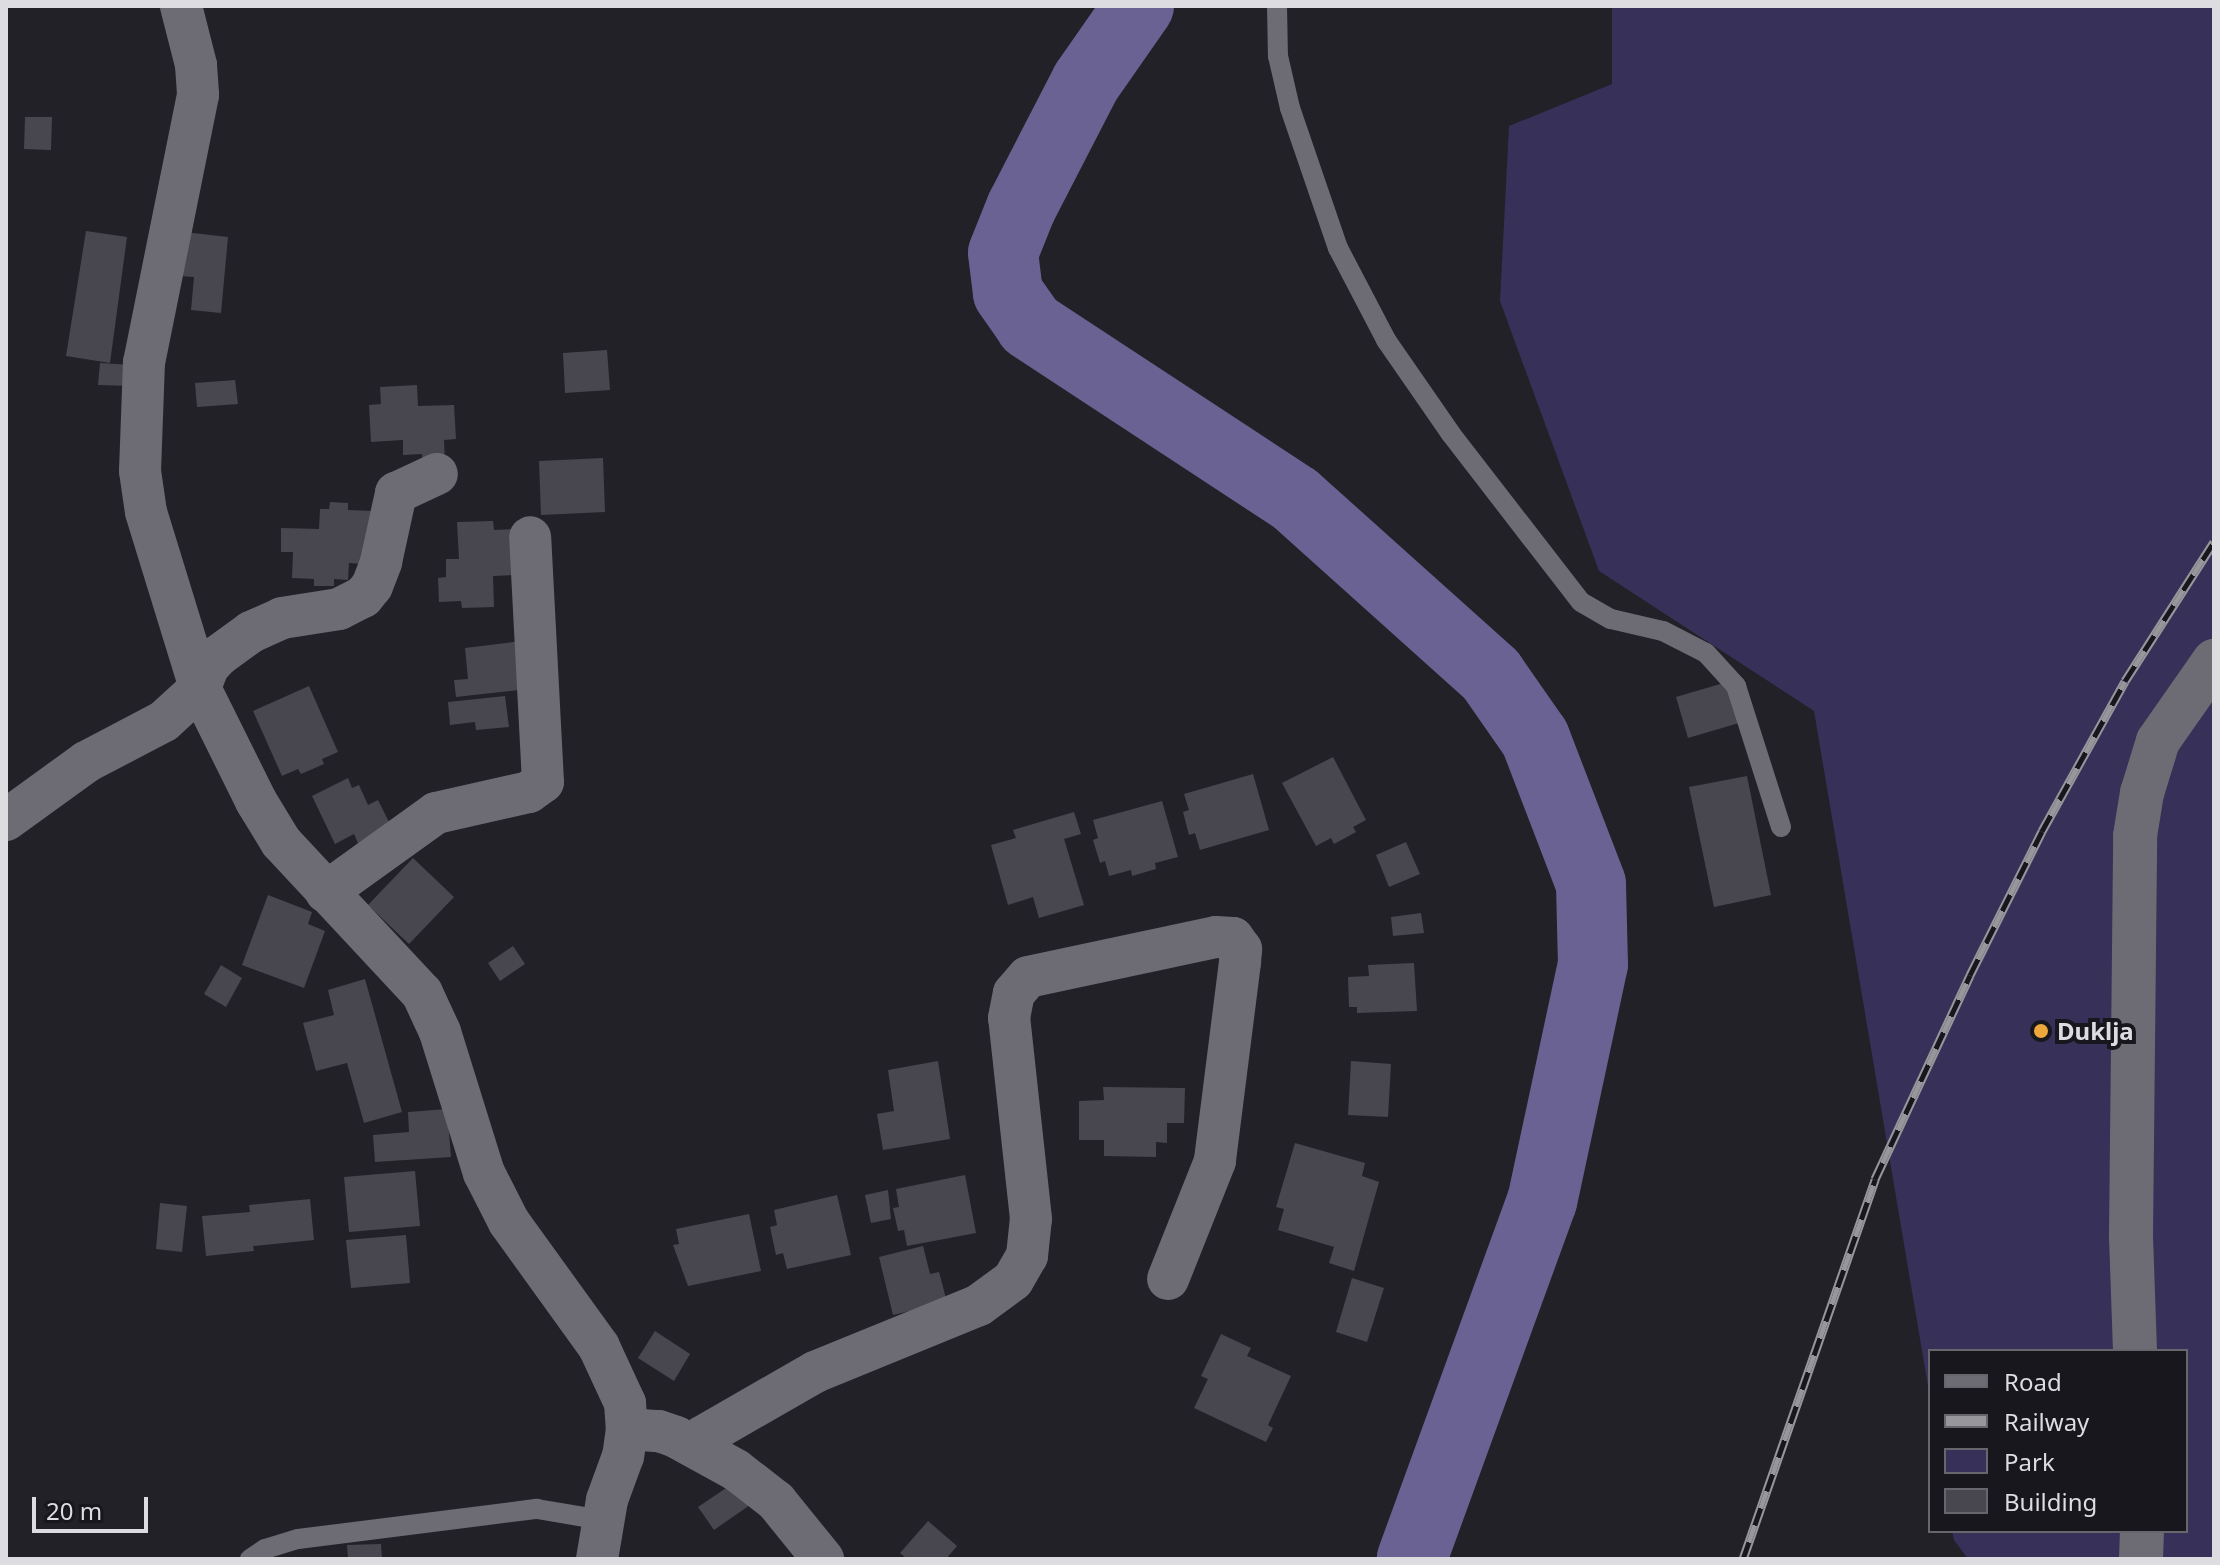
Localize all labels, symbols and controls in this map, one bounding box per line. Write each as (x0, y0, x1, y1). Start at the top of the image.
place label: Duklja (2057, 1017, 2134, 1045)
marker: Duklja (2032, 1022, 2050, 1040)
legend (1928, 1349, 2188, 1533)
text: Road (2004, 1365, 2062, 1398)
text: Railway (2004, 1405, 2089, 1438)
text: Park (2004, 1445, 2055, 1478)
scale bar (36, 1481, 152, 1531)
text: Building (2004, 1485, 2097, 1518)
text: 20 m (46, 1494, 102, 1527)

